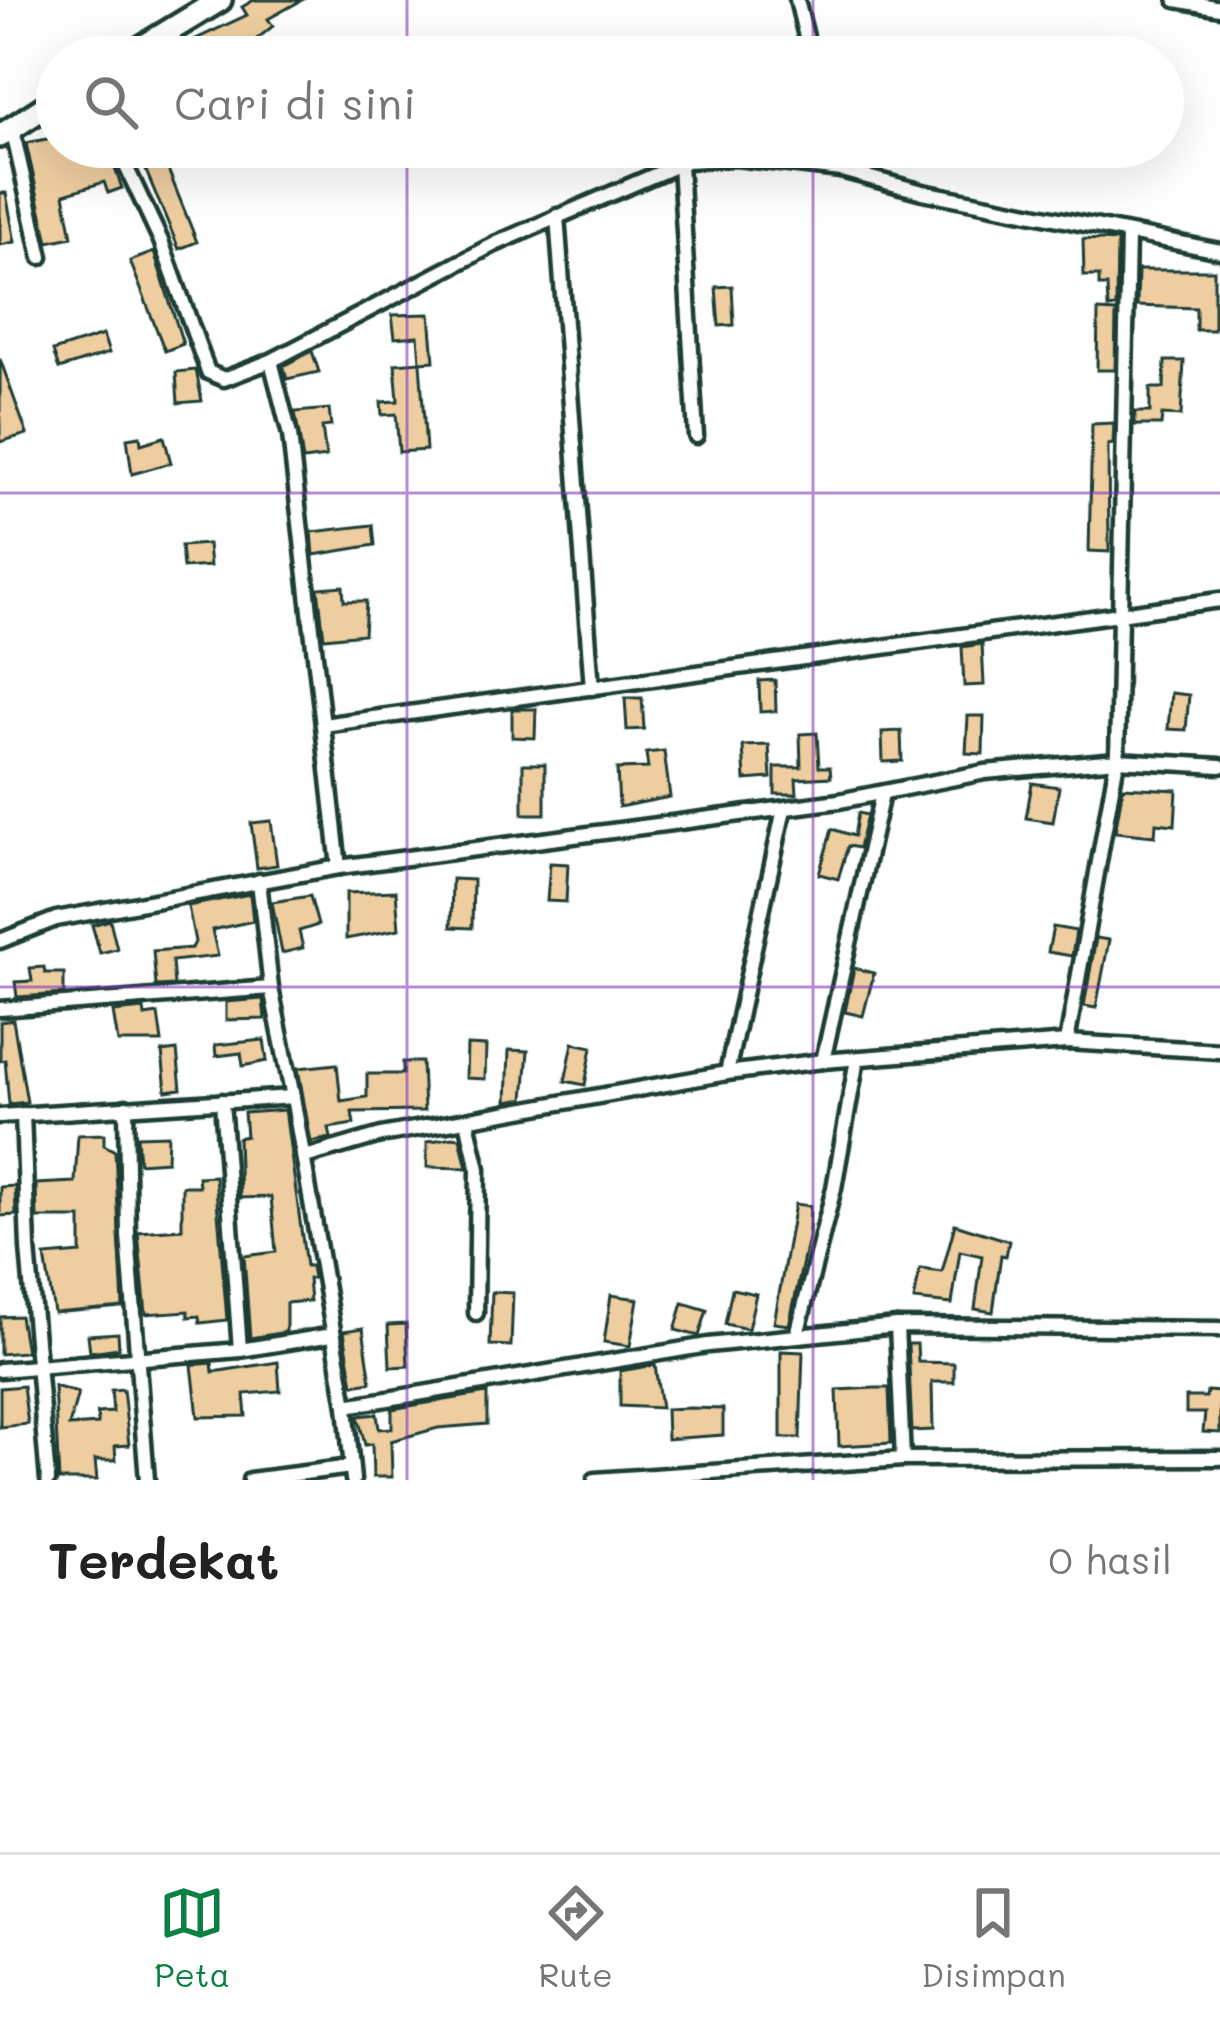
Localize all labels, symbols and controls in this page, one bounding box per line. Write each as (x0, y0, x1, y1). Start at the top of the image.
search box (36, 36, 1184, 168)
icon: search (78, 69, 144, 135)
text: Cari di sini (174, 73, 416, 131)
text: Terdekat (48, 1525, 279, 1592)
text: 0 hasil (1048, 1533, 1172, 1584)
tab: Peta (154, 1880, 230, 1995)
tab: Rute (539, 1880, 613, 1995)
tab: Disimpan (921, 1880, 1066, 1995)

